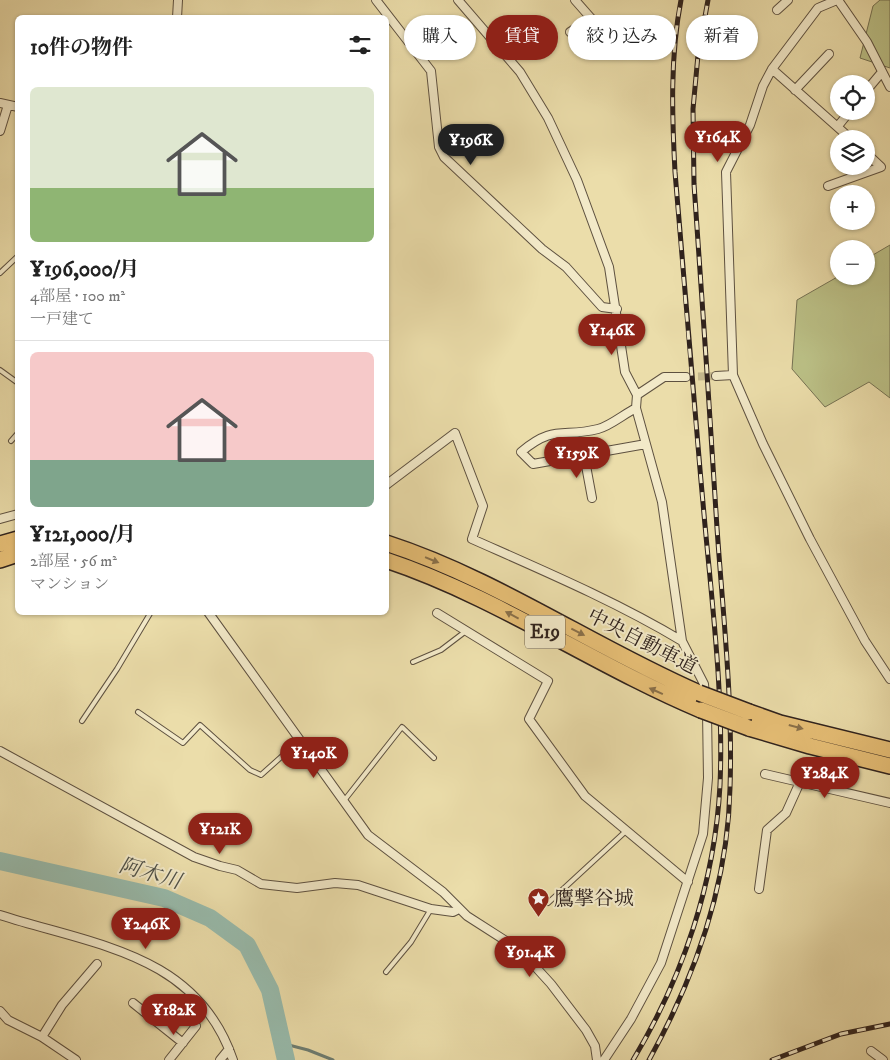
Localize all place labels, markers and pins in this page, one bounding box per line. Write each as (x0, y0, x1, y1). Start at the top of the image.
pin: ¥164K (683, 120, 753, 163)
pin: ¥196K (436, 124, 506, 166)
pin: ¥146K (577, 314, 647, 356)
pin: ¥159K (542, 436, 612, 479)
pin: ¥140K (279, 736, 349, 779)
pin: ¥284K (790, 756, 860, 799)
pin: ¥121K (185, 812, 255, 855)
place icon: 鷹撃谷城 (526, 887, 550, 918)
place label: 鷹撃谷城 (554, 887, 634, 912)
pin: ¥246K (111, 908, 181, 950)
pin: ¥91.4K (489, 936, 571, 978)
pin: ¥182K (139, 994, 209, 1036)

